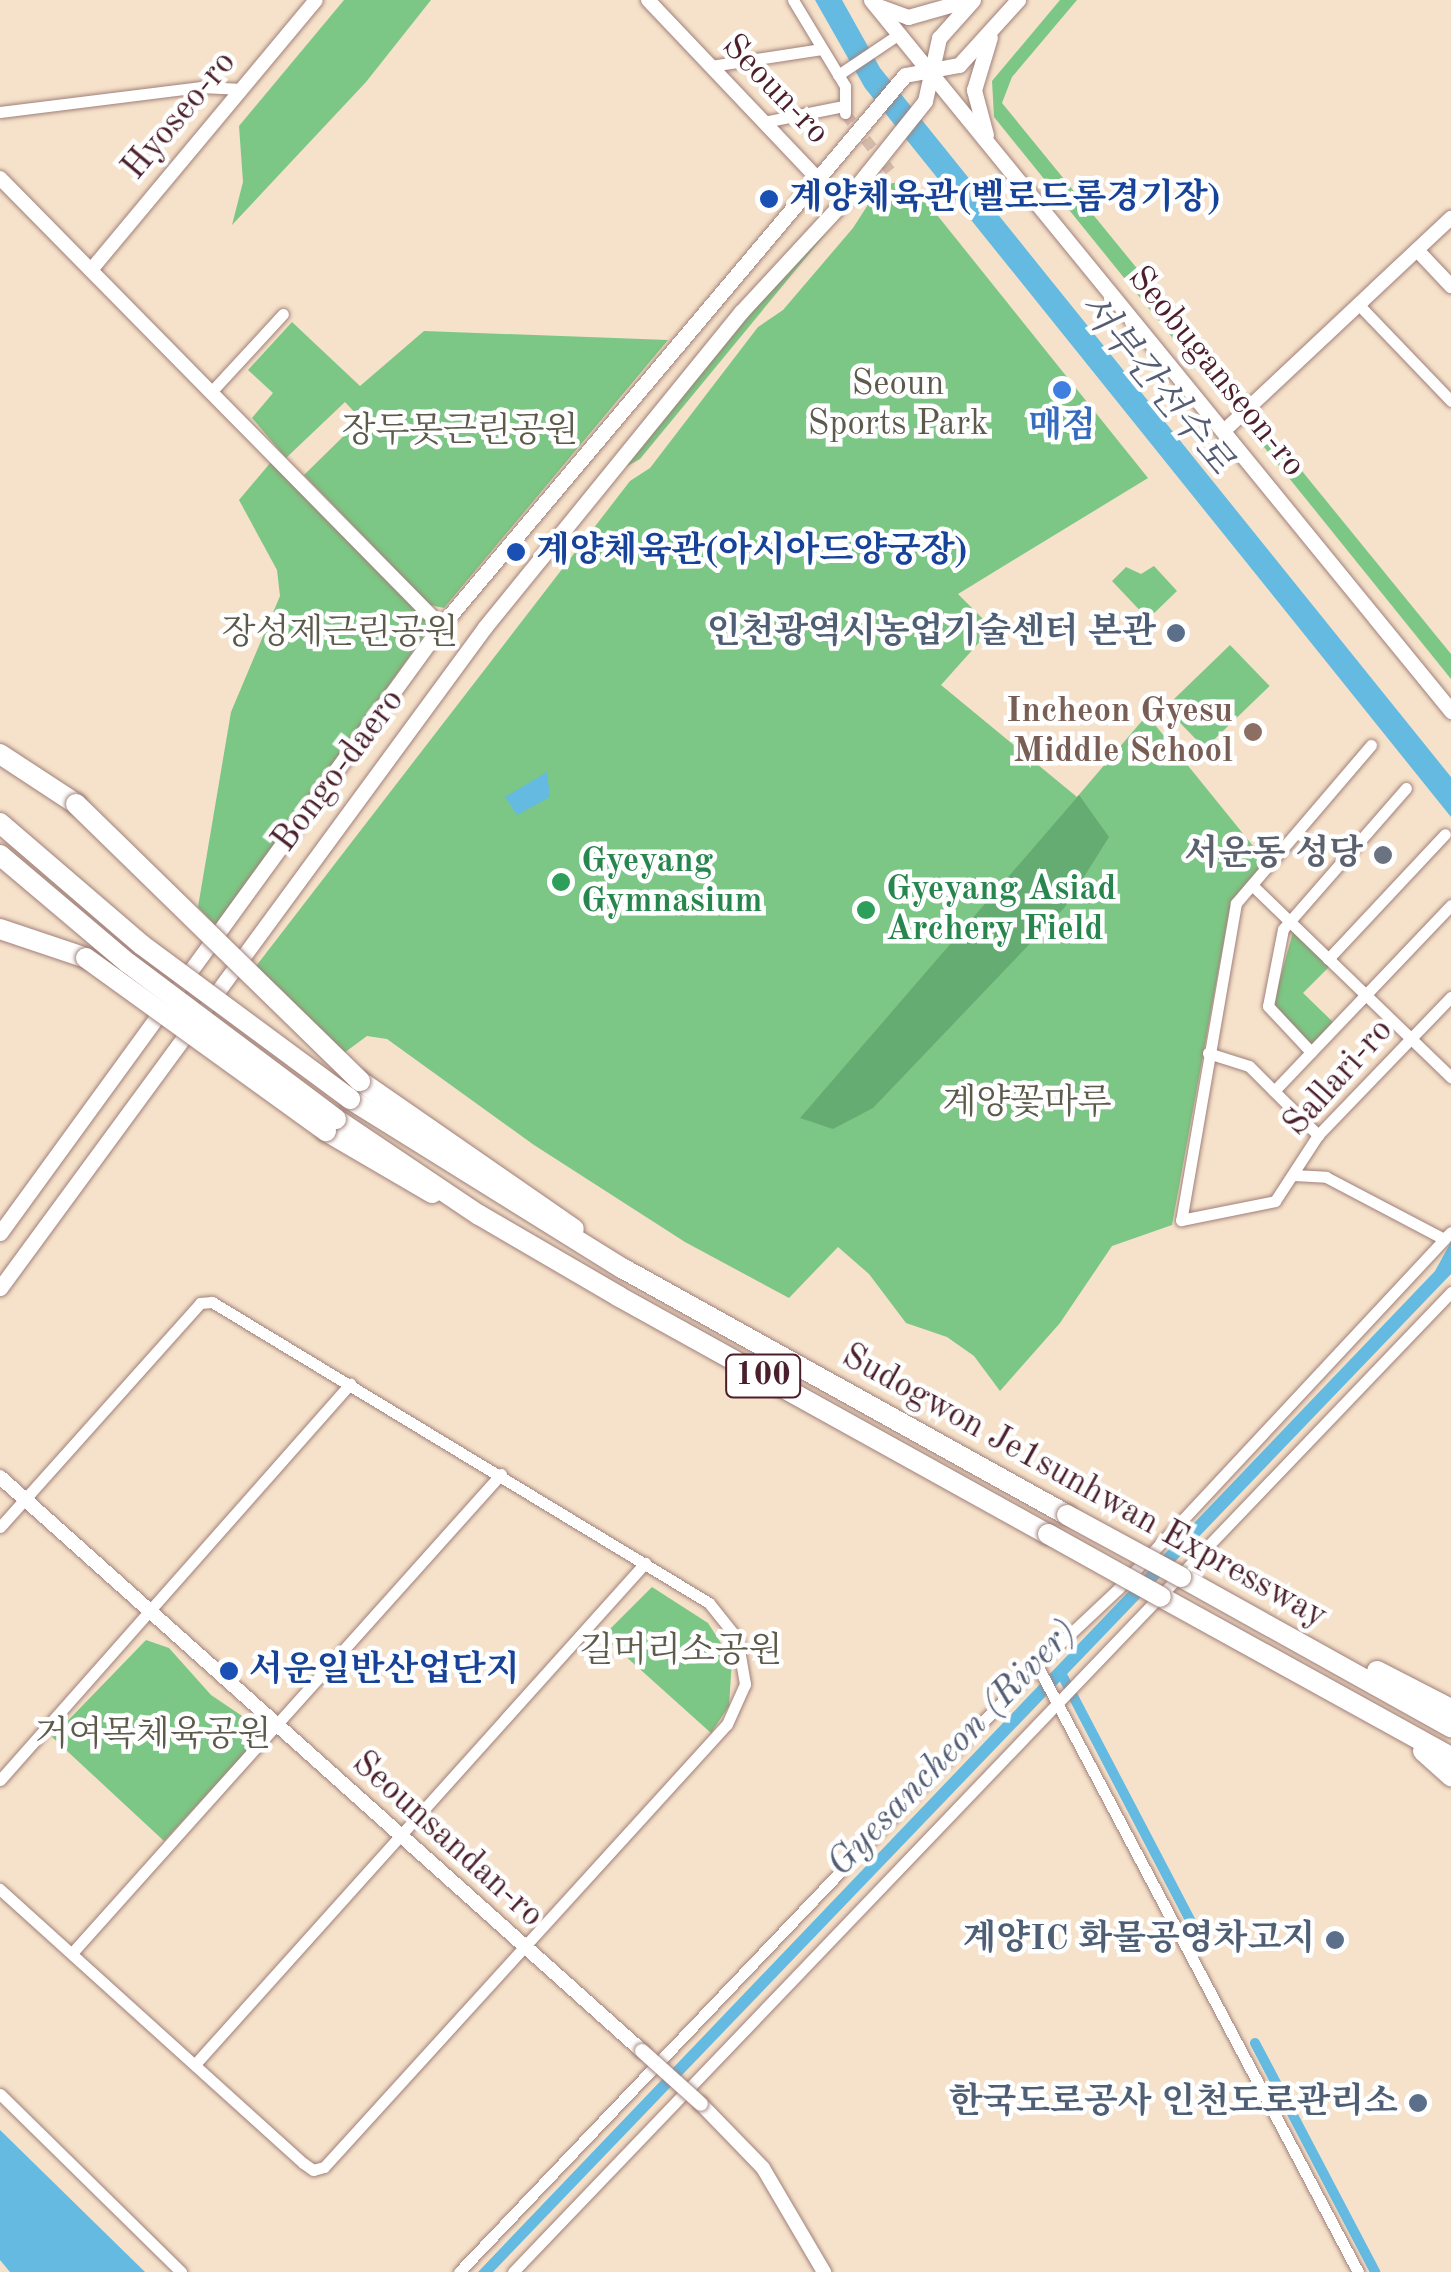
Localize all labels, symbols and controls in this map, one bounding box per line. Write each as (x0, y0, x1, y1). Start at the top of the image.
street label: Seoun-ro (712, 26, 838, 154)
street label: Hyoseo-ro (114, 43, 246, 189)
place label: 계양체육관(벨로드롬경기장) (789, 178, 1221, 220)
marker: 계양체육관(벨로드롬경기장) (758, 188, 780, 210)
street label: Seobuganseon-ro (1118, 258, 1314, 486)
water label: 서부간선수로 (1067, 285, 1241, 485)
park label: Seoun Sports Park (808, 364, 988, 446)
marker: 매점 (1051, 379, 1073, 401)
place label: 매점 (1028, 406, 1096, 448)
park label: 장두못근린공원 (342, 411, 578, 453)
place label: 계양체육관(아시아드양궁장) (536, 531, 968, 573)
marker: 계양체육관(아시아드양궁장) (505, 541, 527, 563)
place label: 인천광역시농업기술센터 본관 (707, 612, 1156, 654)
park label: 장성제근린공원 (222, 613, 458, 655)
marker: 인천광역시농업기술센터 본관 (1165, 622, 1187, 644)
street label: Bongo-daero (264, 681, 414, 861)
place label: Incheon Gyesu Middle School (1006, 691, 1233, 773)
marker: Incheon Gyesu Middle School (1242, 721, 1264, 743)
place label: 서운동 성당 (1184, 834, 1363, 876)
place label: Gyeyang Gymnasium (581, 841, 762, 923)
marker: 서운동 성당 (1372, 844, 1394, 866)
place label: Gyeyang Asiad Archery Field (886, 869, 1116, 951)
marker: Gyeyang Gymnasium (550, 871, 572, 893)
marker: Gyeyang Asiad Archery Field (855, 899, 877, 921)
street label: Sallari-ro (1275, 1011, 1403, 1145)
park label: 계양꽃마루 (942, 1083, 1112, 1125)
street label: Sudogwon Je1sunhwan Expressway (834, 1336, 1334, 1638)
road number: 100 (723, 1349, 803, 1403)
water label: Gyesancheon (River) (818, 1611, 1088, 1887)
park label: 길머리소공원 (580, 1631, 782, 1673)
place label: 서운일반산업단지 (249, 1650, 519, 1692)
marker: 서운일반산업단지 (218, 1660, 240, 1682)
park label: 거여목체육공원 (35, 1715, 271, 1757)
street label: Seounsandan-ro (343, 1743, 551, 1937)
place label: 계양IC 화물공영차고지 (962, 1919, 1315, 1961)
marker: 계양IC 화물공영차고지 (1324, 1929, 1346, 1951)
place label: 한국도로공사 인천도로관리소 (949, 2082, 1398, 2124)
marker: 한국도로공사 인천도로관리소 (1407, 2092, 1429, 2114)

